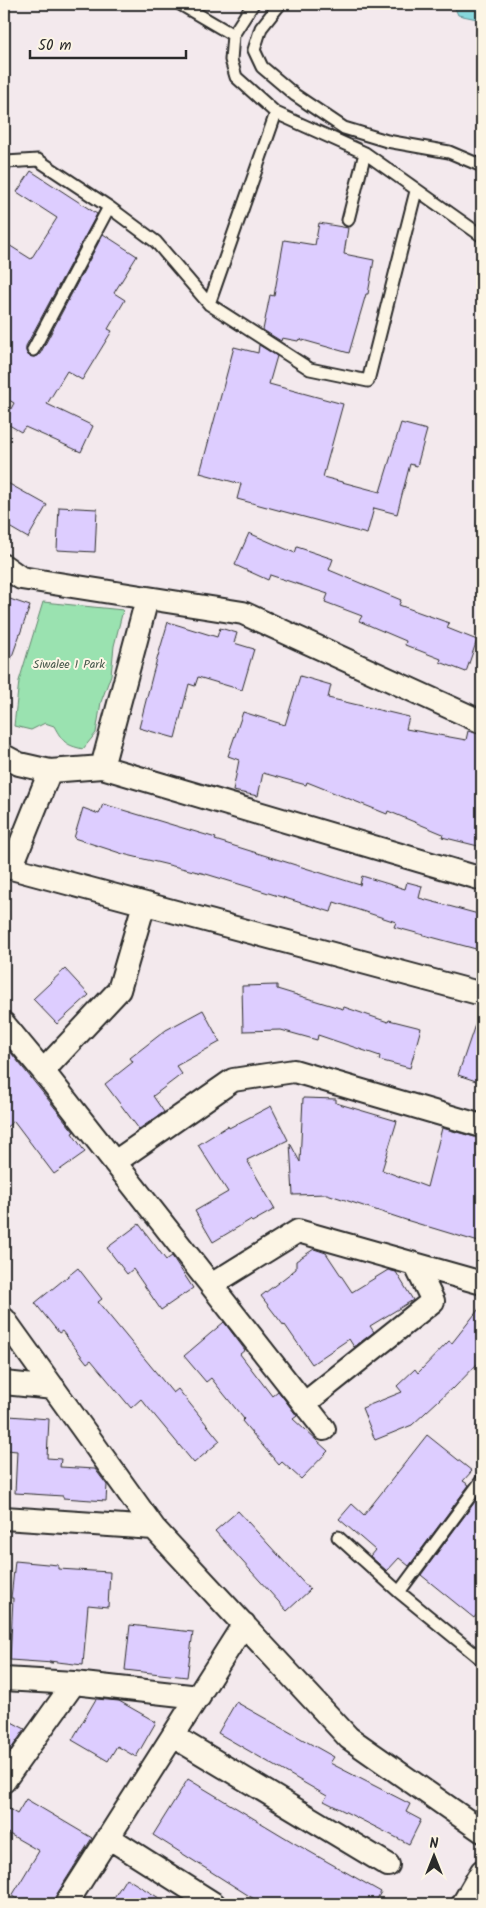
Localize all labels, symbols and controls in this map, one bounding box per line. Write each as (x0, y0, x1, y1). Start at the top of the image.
scale bar (30, 28, 186, 60)
text: 50 m (38, 34, 72, 58)
park label: Siwalee 1 Park (33, 655, 105, 674)
north arrow (408, 1830, 458, 1880)
text: N (430, 1833, 439, 1855)

